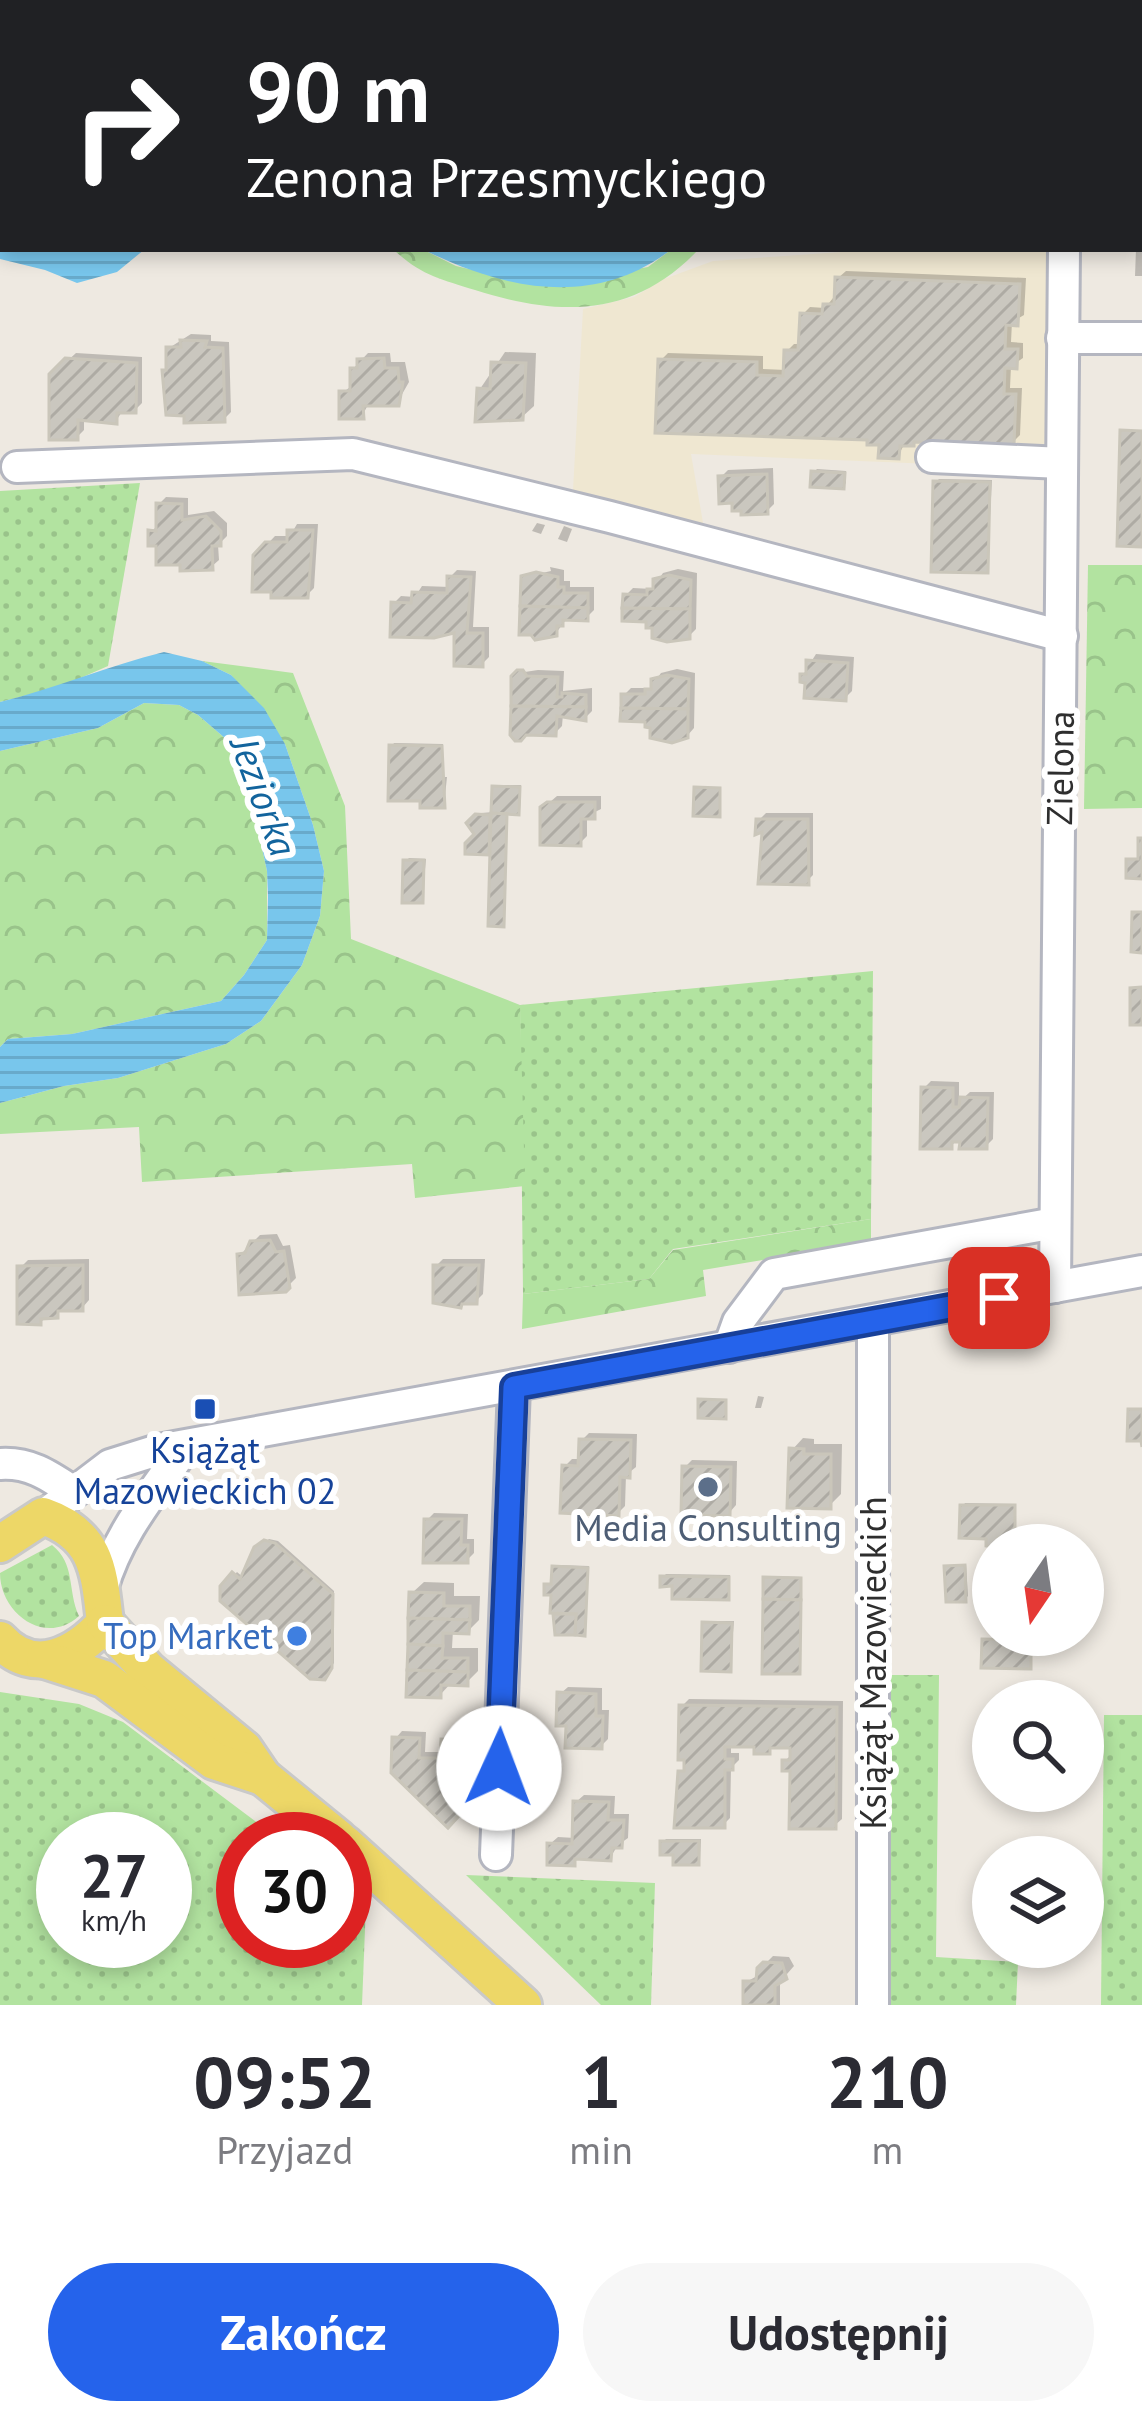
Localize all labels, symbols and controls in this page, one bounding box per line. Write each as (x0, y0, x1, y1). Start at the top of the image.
text: 90 m (246, 36, 430, 145)
icon: right (48, 48, 204, 204)
text: Zenona Przesmyckiego (246, 142, 767, 212)
street label: Zielona (1035, 710, 1084, 826)
water label: Jeziorka (218, 726, 310, 862)
pin (948, 1247, 1050, 1349)
icon: arrive (966, 1265, 1032, 1331)
marker: Książąt Mazowieckich 02 (192, 1396, 218, 1422)
place label: Książąt Mazowieckich 02 (74, 1426, 336, 1514)
marker: Media Consulting (695, 1474, 721, 1500)
street label: Książąt Mazowieckich (849, 1496, 896, 1830)
place label: Media Consulting (574, 1504, 842, 1551)
north arrow (972, 1524, 1104, 1656)
map controls (972, 1524, 1104, 1968)
place label: Top Market (103, 1612, 273, 1659)
marker: Top Market (284, 1623, 310, 1649)
button: search (972, 1680, 1104, 1812)
position arrow (436, 1705, 562, 1831)
speed limit sign: 30 (216, 1812, 372, 1968)
text: 27 (80, 1836, 148, 1914)
button: layers (972, 1836, 1104, 1968)
text: km/h (81, 1900, 147, 1939)
text: 09:52 (193, 2035, 376, 2128)
text: 1 (581, 2035, 622, 2128)
text: 210 (826, 2035, 949, 2128)
text: Przyjazd (216, 2124, 353, 2175)
text: min (569, 2124, 633, 2175)
text: m (872, 2124, 903, 2175)
button: Zakończ (48, 2263, 559, 2401)
button: Udostępnij (583, 2263, 1094, 2401)

